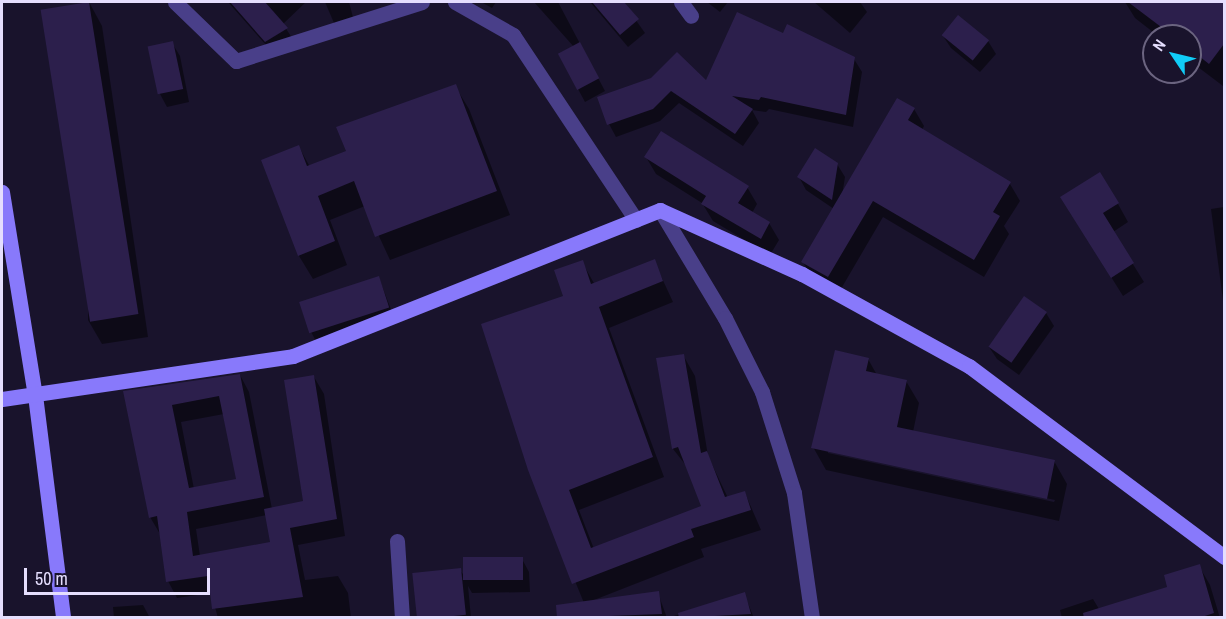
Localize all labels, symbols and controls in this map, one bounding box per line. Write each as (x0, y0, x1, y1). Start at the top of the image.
north arrow (1142, 24, 1202, 84)
text: N (1147, 35, 1171, 55)
scale bar (27, 556, 213, 594)
text: 50 m (35, 566, 68, 591)

